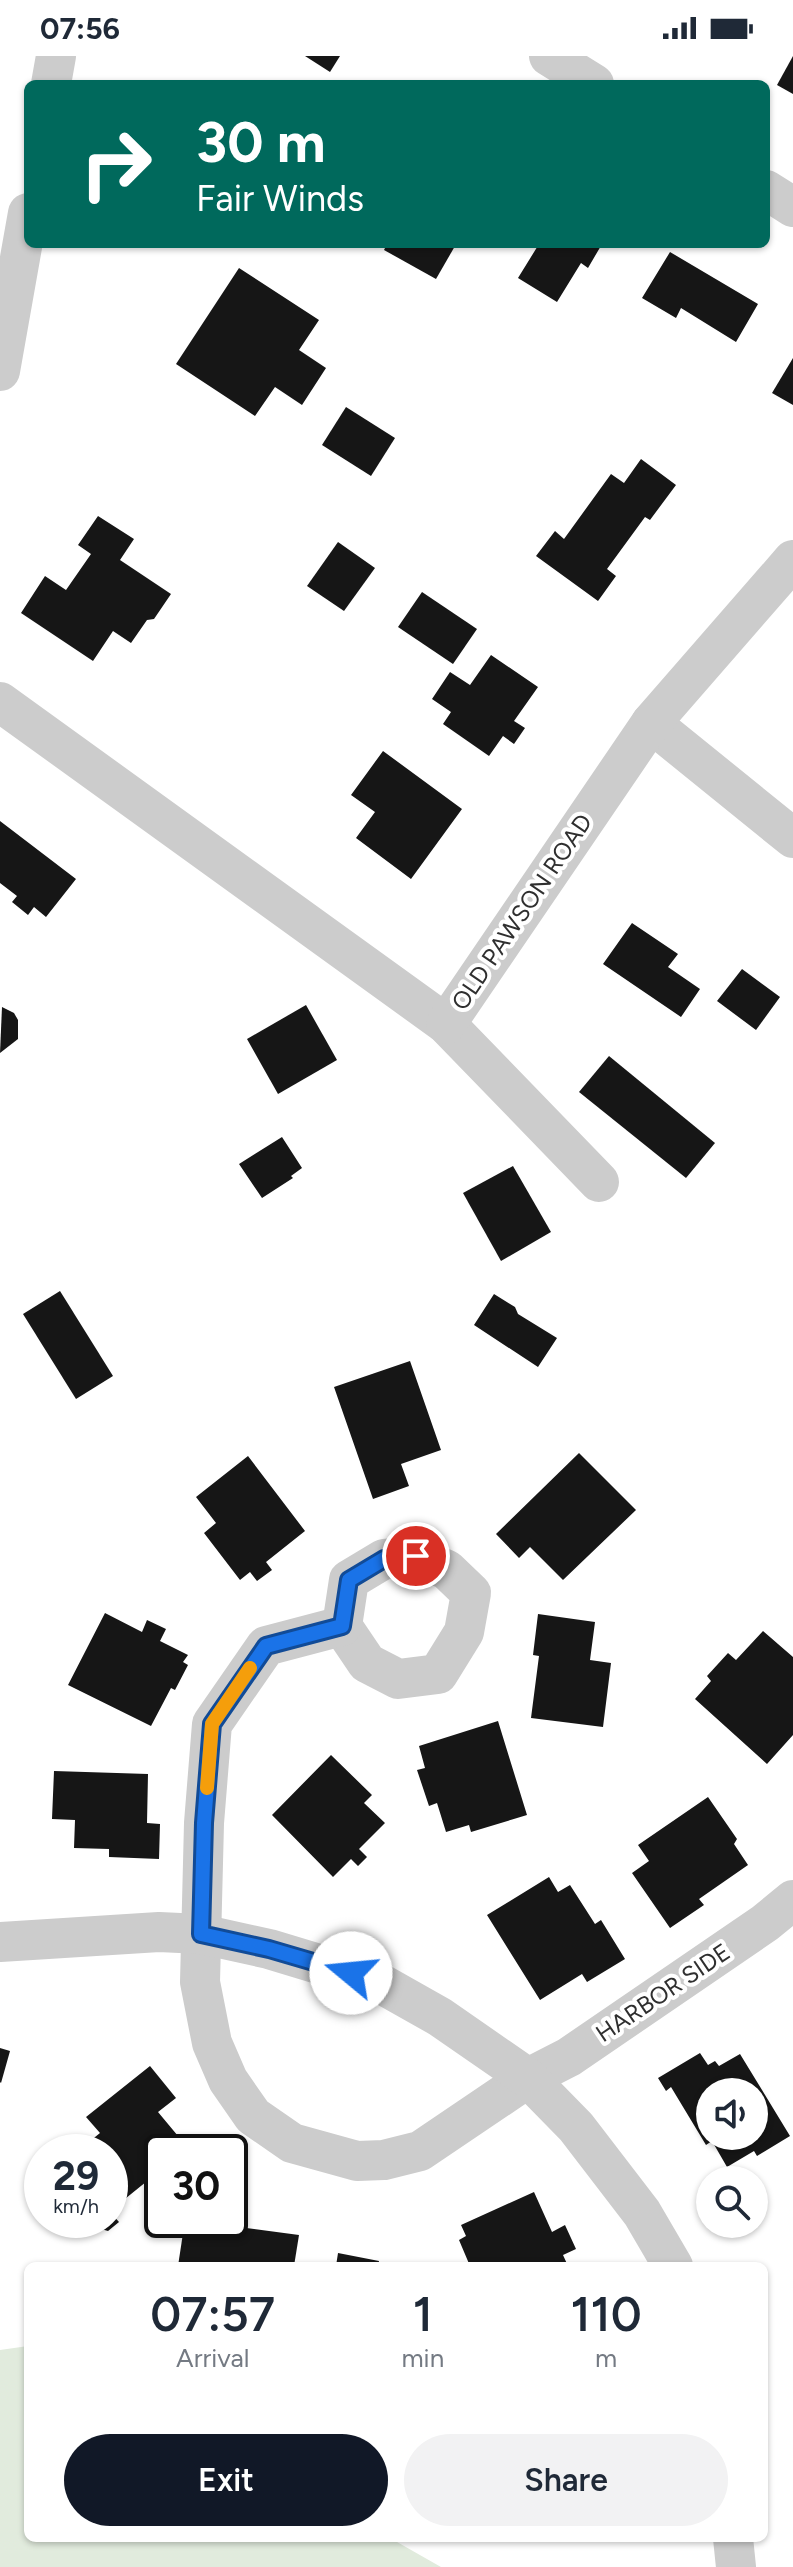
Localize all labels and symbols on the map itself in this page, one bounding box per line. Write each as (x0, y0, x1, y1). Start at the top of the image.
street label: OLD PAWSON ROAD (445, 808, 598, 1015)
pin (382, 1522, 450, 1590)
position arrow (309, 1931, 393, 2015)
street label: HARBOR SIDE (590, 1937, 735, 2048)
speed limit sign: 30 (144, 2134, 248, 2238)

